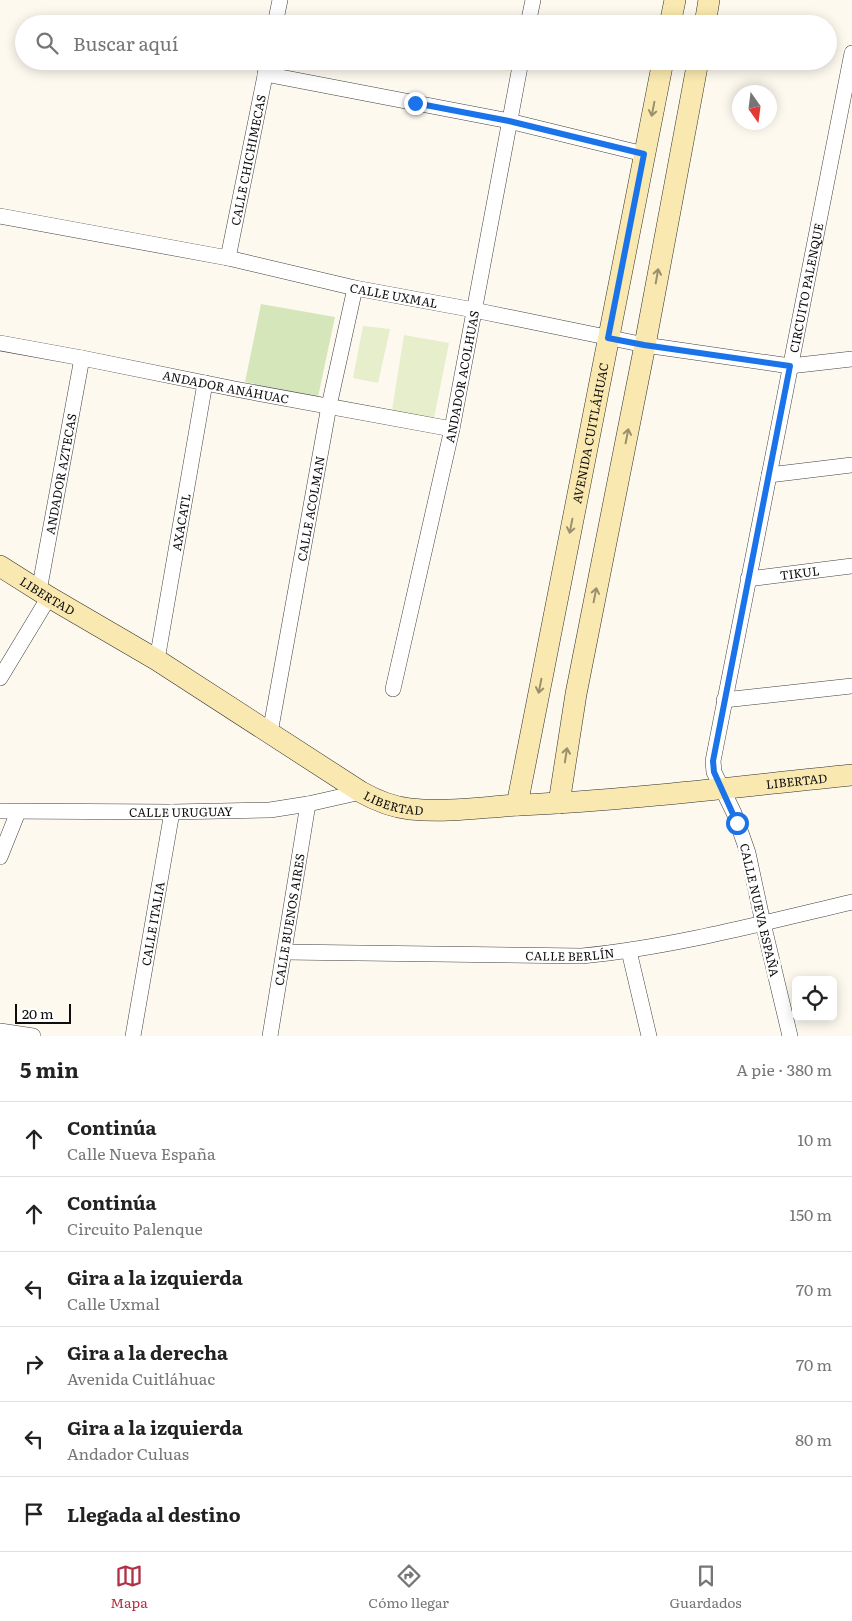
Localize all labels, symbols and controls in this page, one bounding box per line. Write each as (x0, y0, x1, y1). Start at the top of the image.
search box (15, 15, 837, 70)
icon: search (33, 29, 61, 57)
text: Buscar aquí (73, 29, 178, 57)
north arrow (732, 85, 777, 130)
route end (404, 92, 427, 115)
street label: CALLE CHICHIMECAS (226, 93, 270, 227)
one-way arrow (648, 101, 657, 117)
street label: CIRCUITO PALENQUE (784, 221, 828, 354)
one-way arrow (653, 268, 662, 284)
street label: CALLE UXMAL (348, 278, 439, 312)
street label: ANDADOR ACOLHUAS (440, 309, 483, 444)
street label: AVENIDA CUITLÁHUAC (567, 361, 613, 505)
street label: ANDADOR ANÁHUAC (161, 366, 291, 408)
street label: ANDADOR AZTECAS (41, 412, 81, 536)
one-way arrow (622, 428, 632, 444)
street label: CALLE ACOLMAN (292, 455, 329, 563)
street label: AXACATL (167, 492, 195, 552)
one-way arrow (566, 518, 575, 534)
street label: TIKUL (779, 561, 821, 584)
street label: LIBERTAD (16, 572, 78, 619)
one-way arrow (591, 588, 601, 604)
one-way arrow (535, 677, 544, 693)
one-way arrow (562, 747, 572, 763)
street label: LIBERTAD (765, 769, 828, 793)
street label: LIBERTAD (361, 786, 424, 819)
street label: CALLE URUGUAY (129, 802, 233, 821)
route start (726, 812, 749, 835)
street label: CALLE NUEVA ESPAÑA (736, 841, 784, 979)
street label: CALLE BUENOS AIRES (269, 852, 309, 987)
street label: CALLE ITALIA (136, 880, 169, 967)
street label: CALLE BERLÍN (525, 943, 616, 965)
map controls (792, 976, 837, 1021)
button: locate (792, 976, 837, 1021)
scale bar (15, 1001, 71, 1024)
text: 20 m (22, 1003, 54, 1023)
text: 5 min (20, 1053, 79, 1084)
text: A pie · 380 m (736, 1057, 832, 1081)
text: Continúa (67, 1113, 157, 1141)
icon: ahead (20, 1125, 48, 1153)
text: 10 m (798, 1127, 832, 1151)
text: Calle Nueva España (67, 1141, 216, 1165)
text: Continúa (67, 1188, 157, 1216)
icon: ahead (20, 1200, 48, 1228)
text: 150 m (789, 1202, 832, 1226)
text: Circuito Palenque (67, 1216, 203, 1240)
text: Gira a la izquierda (67, 1263, 243, 1291)
icon: left (20, 1275, 48, 1303)
text: 70 m (796, 1277, 832, 1301)
text: Calle Uxmal (67, 1291, 160, 1315)
text: Gira a la derecha (67, 1338, 228, 1366)
icon: right (20, 1350, 48, 1378)
text: 70 m (796, 1352, 832, 1376)
text: Avenida Cuitláhuac (67, 1366, 215, 1390)
text: Gira a la izquierda (67, 1413, 243, 1441)
icon: left (20, 1425, 48, 1453)
text: 80 m (795, 1427, 832, 1451)
text: Andador Culuas (67, 1441, 189, 1465)
icon: arrive (20, 1500, 48, 1528)
text: Llegada al destino (67, 1500, 241, 1528)
tab: Mapa (110, 1562, 148, 1612)
tab: Cómo llegar (368, 1562, 449, 1612)
tab: Guardados (670, 1562, 742, 1612)

